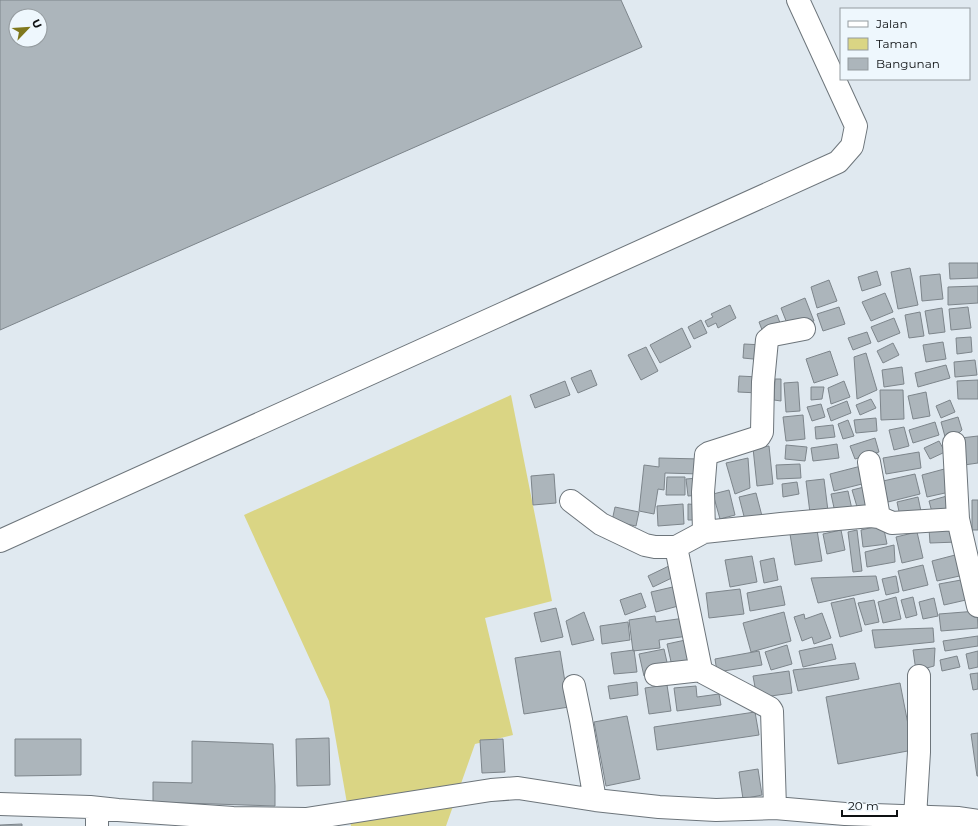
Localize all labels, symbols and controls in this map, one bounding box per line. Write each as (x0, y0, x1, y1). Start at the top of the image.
north arrow (8, 8, 48, 48)
legend (840, 8, 970, 80)
text: Jalan (875, 16, 908, 31)
text: U (29, 17, 45, 31)
text: Taman (876, 36, 918, 51)
text: Bangunan (876, 56, 940, 71)
scale bar (842, 792, 897, 818)
text: 20 m (848, 798, 879, 813)

